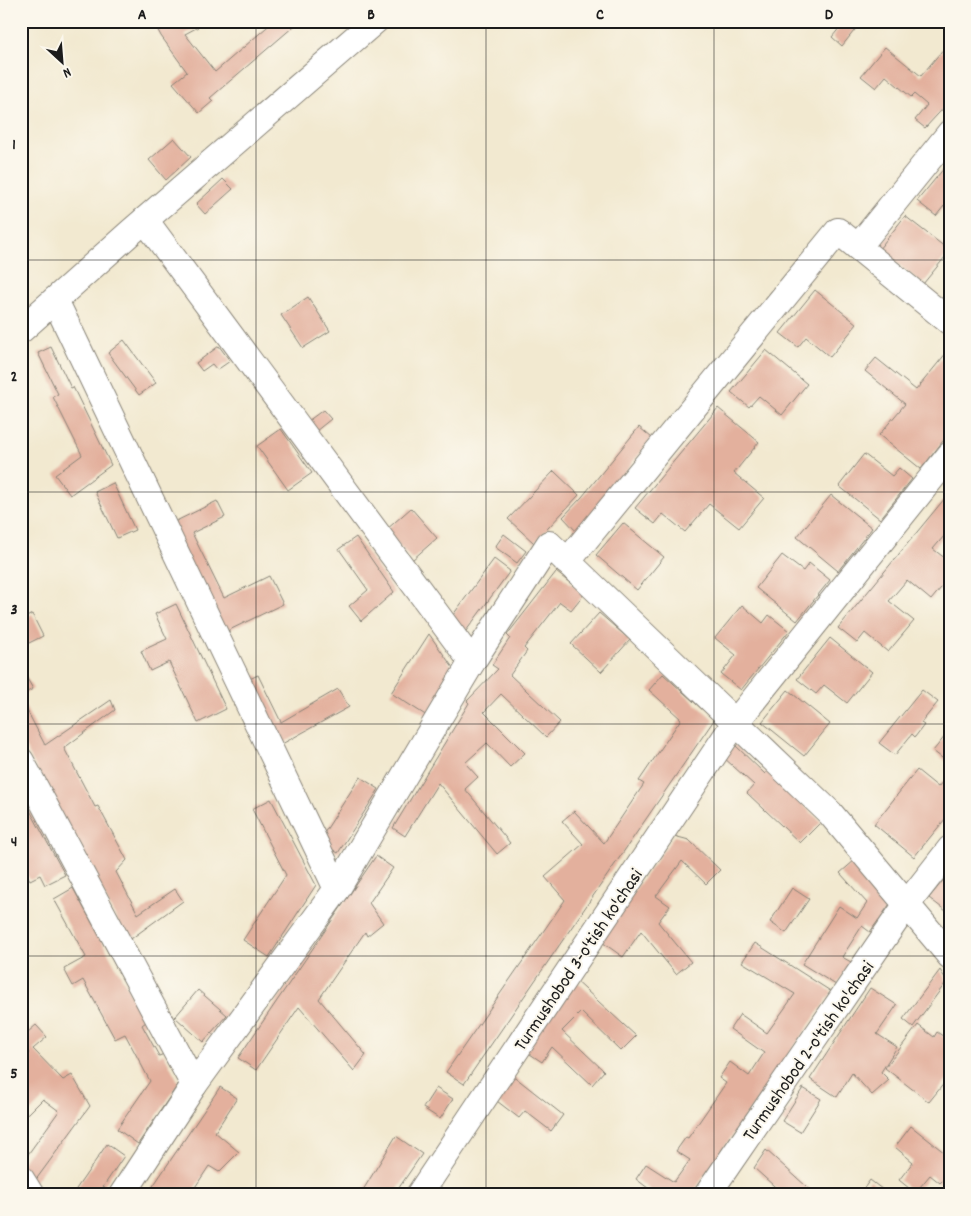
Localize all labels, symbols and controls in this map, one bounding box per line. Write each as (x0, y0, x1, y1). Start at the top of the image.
text: A (138, 4, 147, 27)
text: B (367, 4, 375, 27)
text: C (596, 4, 604, 27)
text: D (825, 4, 834, 27)
north arrow (38, 38, 88, 88)
text: N (59, 61, 74, 82)
text: 1 (12, 134, 16, 157)
text: 2 (11, 366, 18, 389)
text: 3 (10, 599, 18, 622)
text: 4 (11, 831, 17, 854)
street label: Turmushobod 3-o'tish ko'chasi (509, 864, 651, 1057)
street label: Turmushobod 2-o'tish ko'chasi (737, 956, 883, 1148)
text: 5 (10, 1063, 18, 1086)

